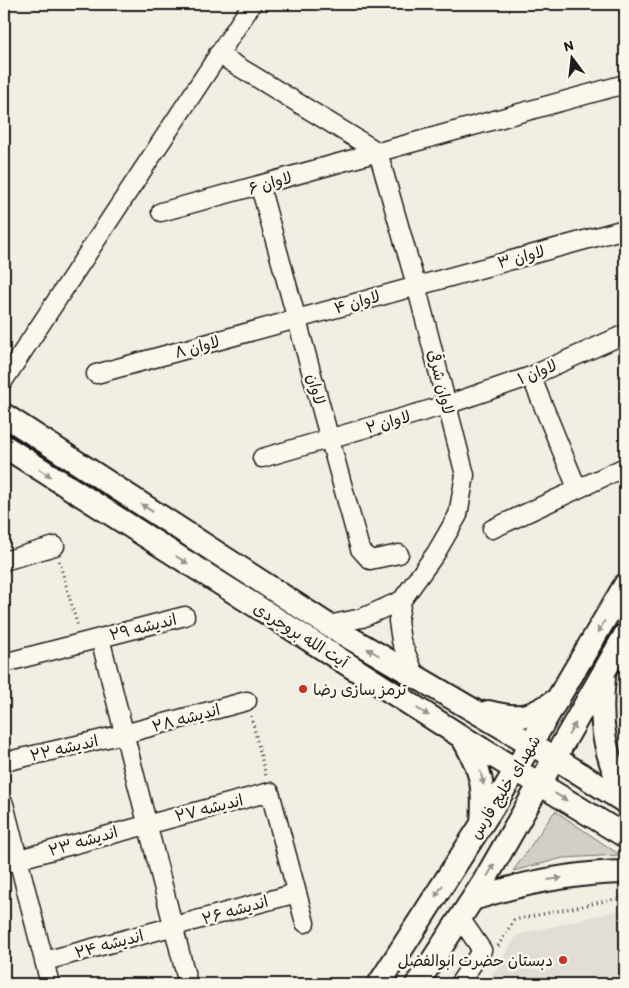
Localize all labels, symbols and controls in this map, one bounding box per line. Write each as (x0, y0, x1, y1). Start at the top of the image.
north arrow (546, 32, 596, 82)
text: N (562, 36, 576, 55)
street label: لاوان ۶ (246, 168, 294, 198)
street label: لاوان ۳ (495, 242, 547, 272)
street label: لاوان ۴ (332, 286, 382, 318)
street label: لاوان ۸ (172, 332, 222, 362)
street label: لاوان شرقی (424, 347, 459, 416)
street label: لاوان ۱ (515, 356, 559, 388)
street label: لاوان (303, 372, 329, 406)
street label: لاوان ۲ (363, 407, 413, 437)
one-way arrow (38, 468, 52, 477)
one-way arrow (141, 504, 154, 513)
one-way arrow (176, 555, 189, 564)
street label: آیت الله بروجردی (250, 598, 353, 672)
street label: اندیشه ۲۹ (107, 609, 179, 645)
one-way arrow (596, 621, 605, 634)
one-way arrow (367, 647, 380, 656)
place label: ترمز سازی رضا (313, 680, 407, 699)
marker: ترمز سازی رضا (297, 683, 309, 695)
street label: اندیشه ۲۸ (150, 700, 222, 736)
one-way arrow (416, 707, 430, 717)
one-way arrow (567, 722, 576, 736)
street label: اندیشه ۲۲ (28, 731, 100, 765)
street label: شهدای خلیج فارس (465, 732, 545, 843)
one-way arrow (478, 771, 486, 786)
street label: اندیشه ۲۷ (173, 790, 245, 826)
one-way arrow (555, 793, 568, 802)
street label: اندیشه ۲۳ (46, 822, 120, 860)
one-way arrow (486, 863, 495, 876)
one-way arrow (547, 875, 563, 883)
one-way arrow (434, 885, 444, 898)
street label: اندیشه ۲۶ (200, 891, 270, 929)
street label: اندیشه ۲۴ (73, 926, 145, 962)
place label: دبستان حضرت ابوالفضل (398, 951, 553, 971)
marker: دبستان حضرت ابوالفضل (557, 954, 569, 966)

